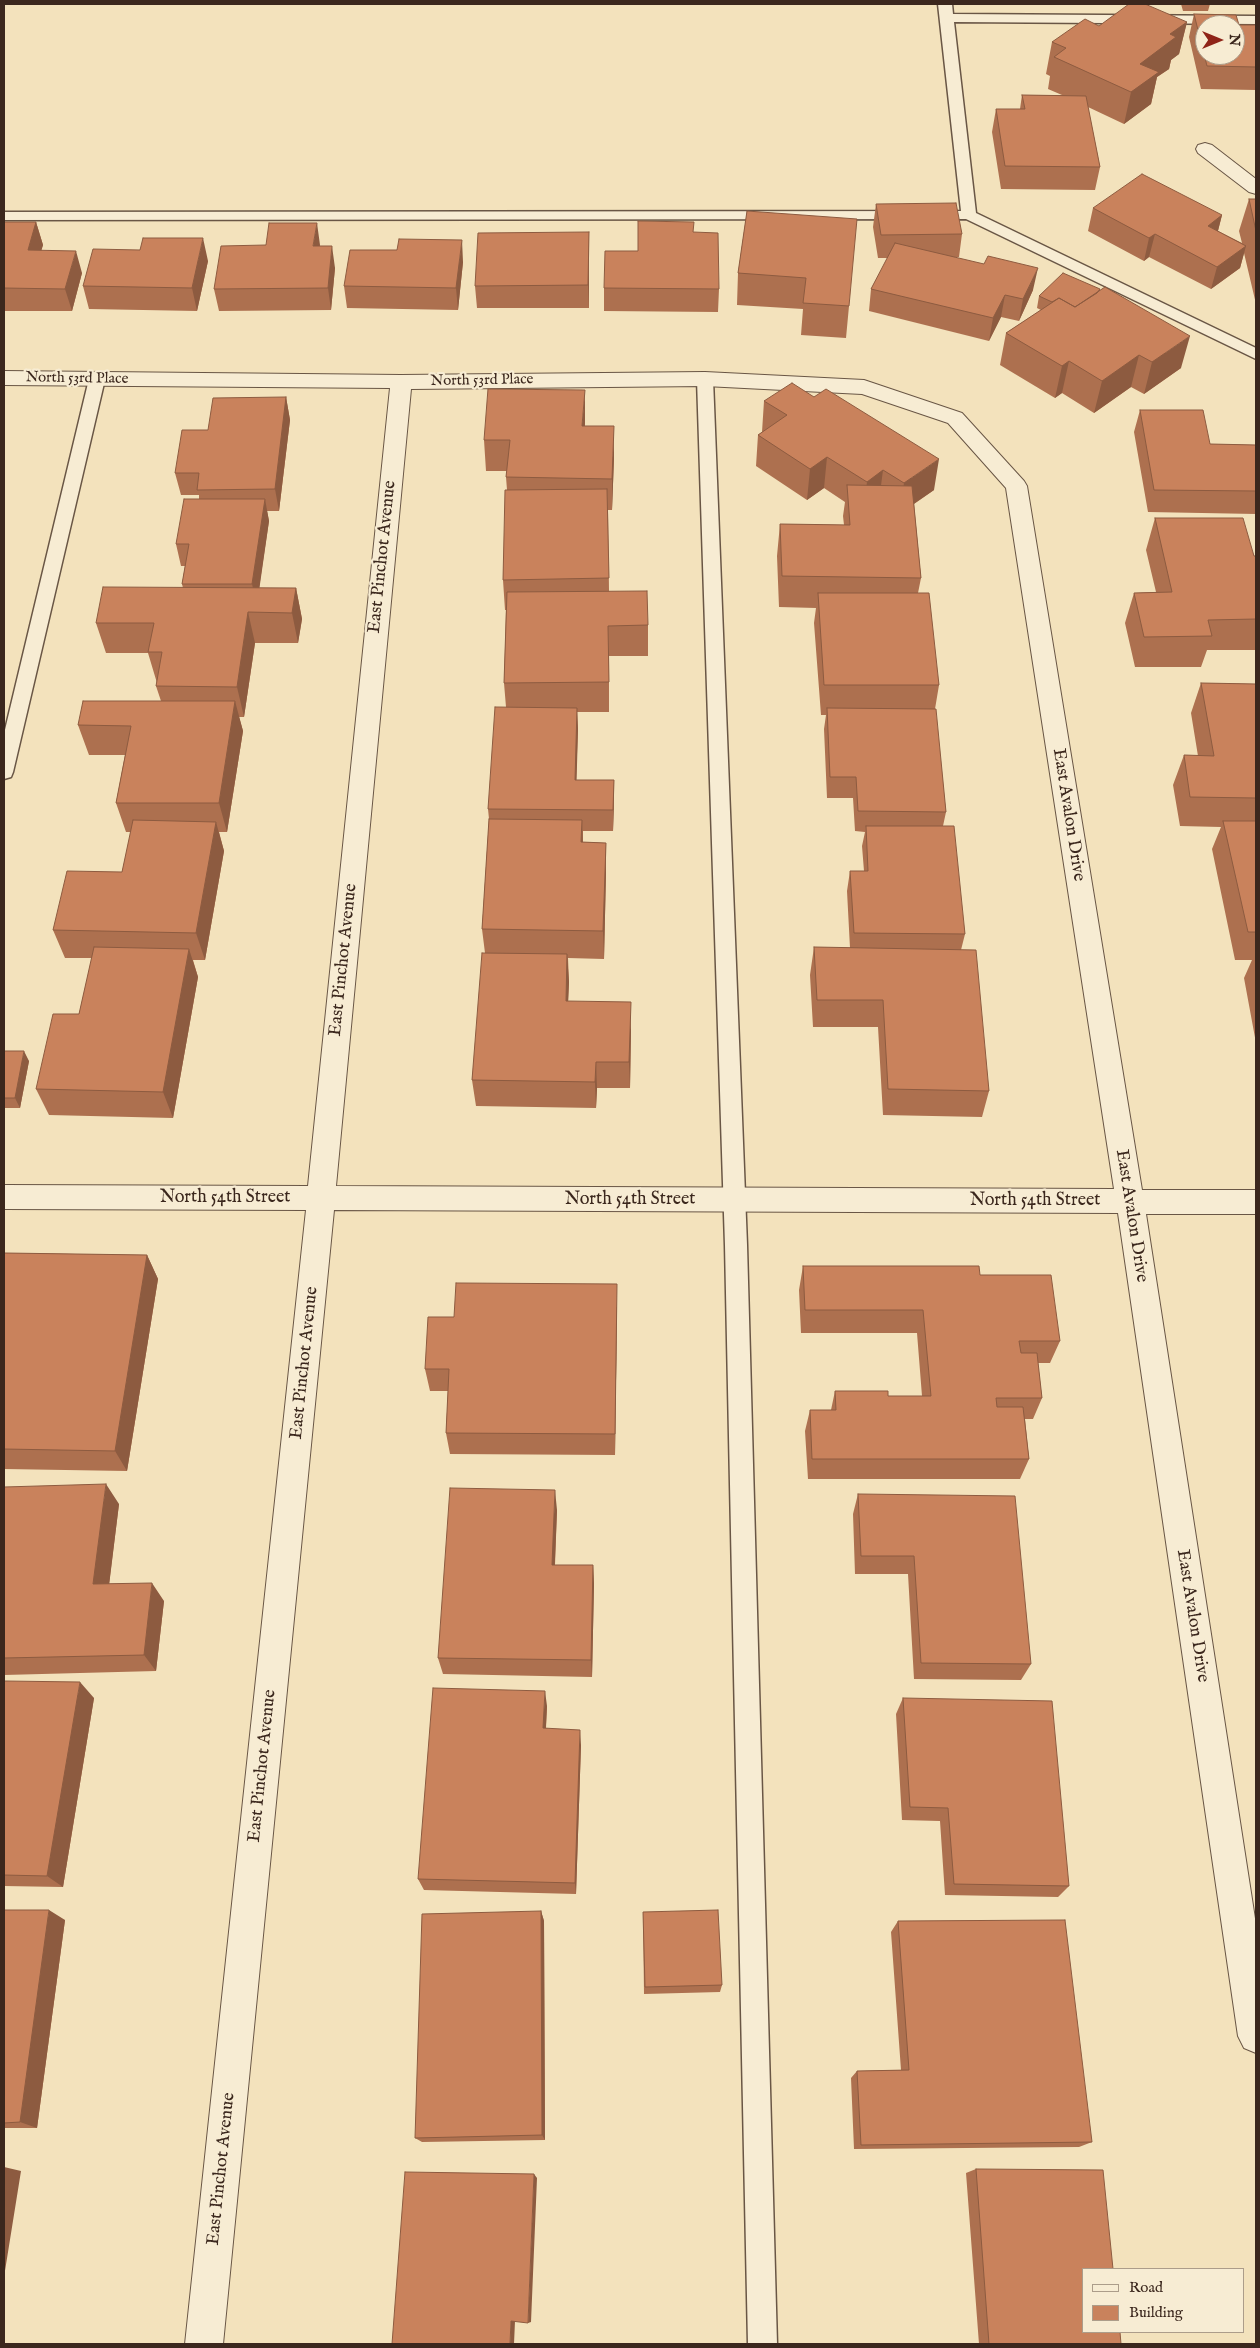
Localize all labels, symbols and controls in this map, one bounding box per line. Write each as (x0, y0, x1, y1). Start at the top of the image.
north arrow (1195, 15, 1245, 65)
text: N (1225, 34, 1243, 46)
street label: North 53rd Place (25, 369, 129, 389)
street label: North 53rd Place (430, 371, 534, 391)
street label: East Pinchot Avenue (364, 480, 402, 634)
street label: East Avalon Drive (1047, 747, 1089, 883)
street label: East Pinchot Avenue (325, 883, 363, 1037)
street label: East Avalon Drive (1110, 1148, 1152, 1284)
street label: North 54th Street (160, 1187, 290, 1209)
street label: North 54th Street (565, 1189, 695, 1211)
street label: North 54th Street (970, 1190, 1100, 1212)
street label: East Pinchot Avenue (286, 1286, 324, 1440)
street label: East Avalon Drive (1171, 1548, 1213, 1684)
street label: East Pinchot Avenue (244, 1689, 282, 1843)
street label: East Pinchot Avenue (203, 2092, 241, 2246)
legend (1082, 2268, 1245, 2333)
text: Road (1129, 2278, 1163, 2297)
text: Building (1129, 2303, 1183, 2322)

